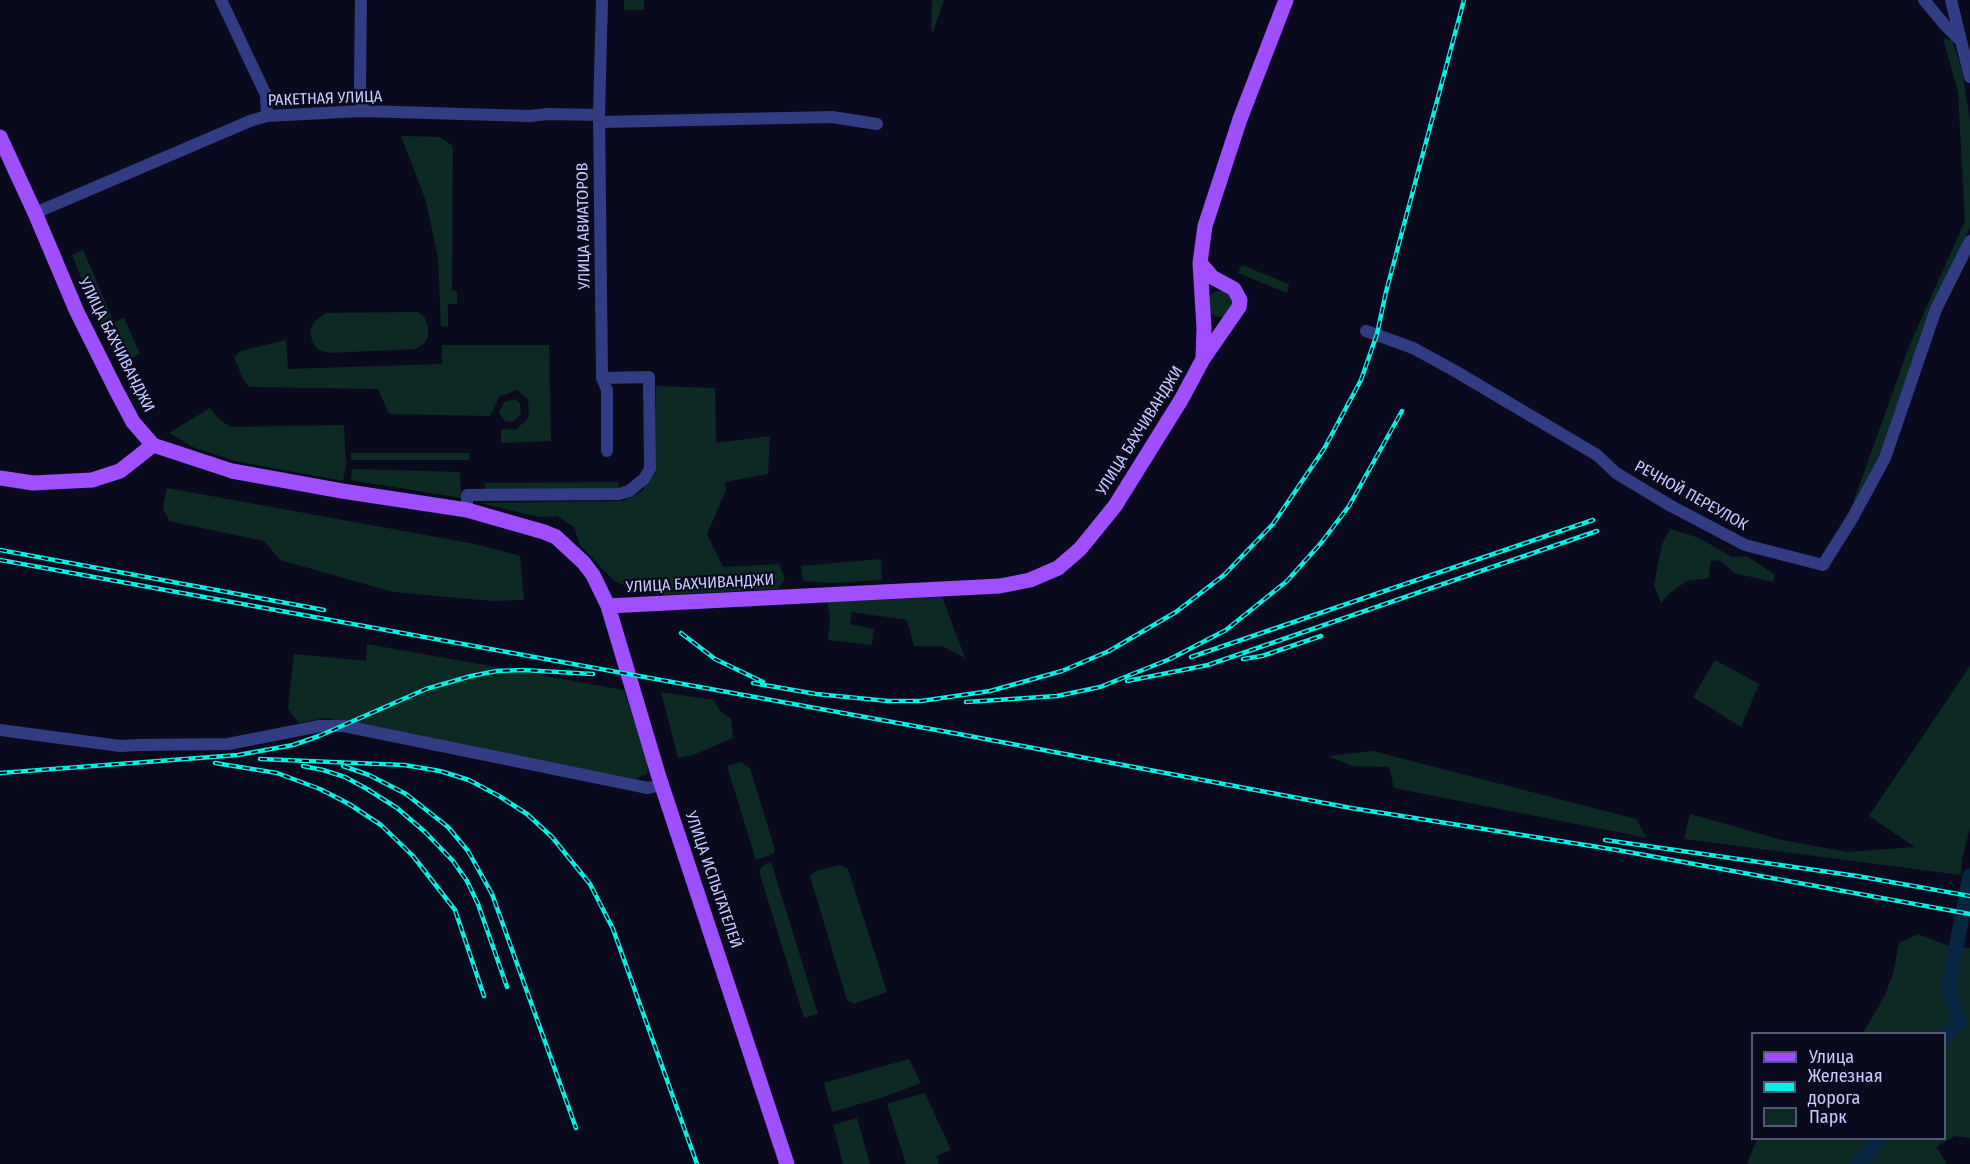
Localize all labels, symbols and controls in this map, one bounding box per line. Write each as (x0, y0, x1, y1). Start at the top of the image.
street label: РАКЕТНАЯ УЛИЦА (267, 87, 383, 111)
street label: УЛИЦА АВИАТОРОВ (573, 162, 595, 290)
street label: УЛИЦА БАХЧИВАНДЖИ (74, 274, 158, 416)
street label: УЛИЦА БАХЧИВАНДЖИ (1092, 363, 1188, 499)
street label: РЕЧНОЙ ПЕРЕУЛОК (1631, 457, 1751, 535)
street label: УЛИЦА БАХЧИВАНДЖИ (625, 571, 775, 597)
street label: УЛИЦА ИСПЫТАТЕЛЕЙ (681, 809, 745, 951)
legend (1751, 1032, 1946, 1140)
text: Улица (1809, 1046, 1854, 1068)
text: Железная дорога (1808, 1065, 1883, 1109)
text: Парк (1809, 1106, 1847, 1128)

